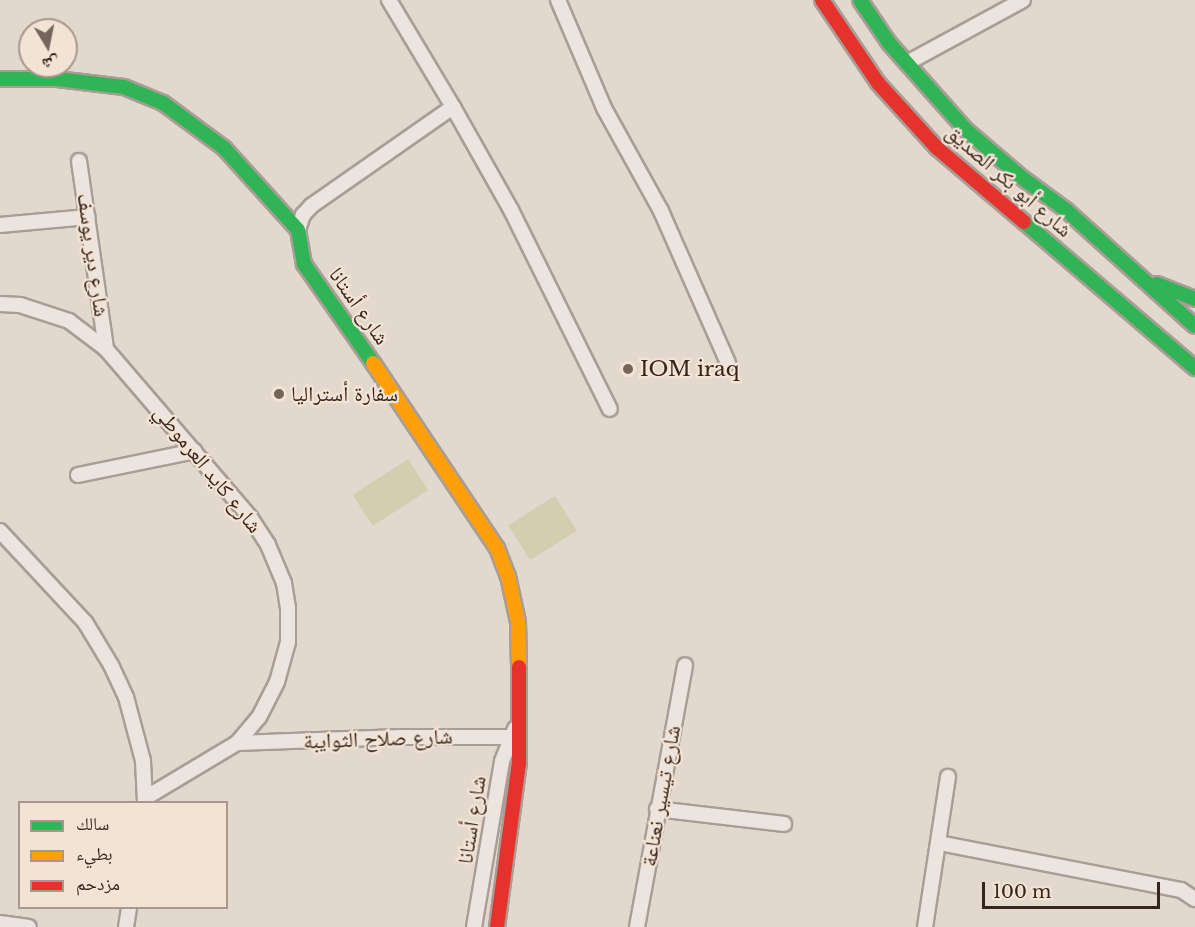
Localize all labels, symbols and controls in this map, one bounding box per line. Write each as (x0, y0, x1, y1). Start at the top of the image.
north arrow (18, 18, 78, 78)
text: ش (41, 52, 61, 75)
street label: شارع أبو بكر الصديق (941, 119, 1077, 243)
street label: شارع دير يوسف (72, 192, 114, 318)
street label: شارع أستانا (323, 262, 395, 350)
place label: IOM iraq (640, 356, 739, 382)
marker: IOM iraq (621, 362, 635, 376)
place label: سفارة أستراليا (291, 381, 398, 407)
marker: سفارة أستراليا (272, 387, 286, 401)
street label: شارع كايد العرموطي (149, 400, 267, 538)
street label: شارع صلاح الثوايبة (303, 724, 453, 754)
street label: شارع تيسير نعناعة (636, 724, 686, 868)
street label: شارع أستانا (453, 774, 491, 866)
legend (18, 801, 228, 909)
text: سالك (76, 813, 109, 835)
text: بطيء (76, 843, 113, 865)
scale bar (985, 870, 1164, 908)
text: مزدحم (76, 873, 120, 895)
text: 100 m (993, 881, 1051, 903)

